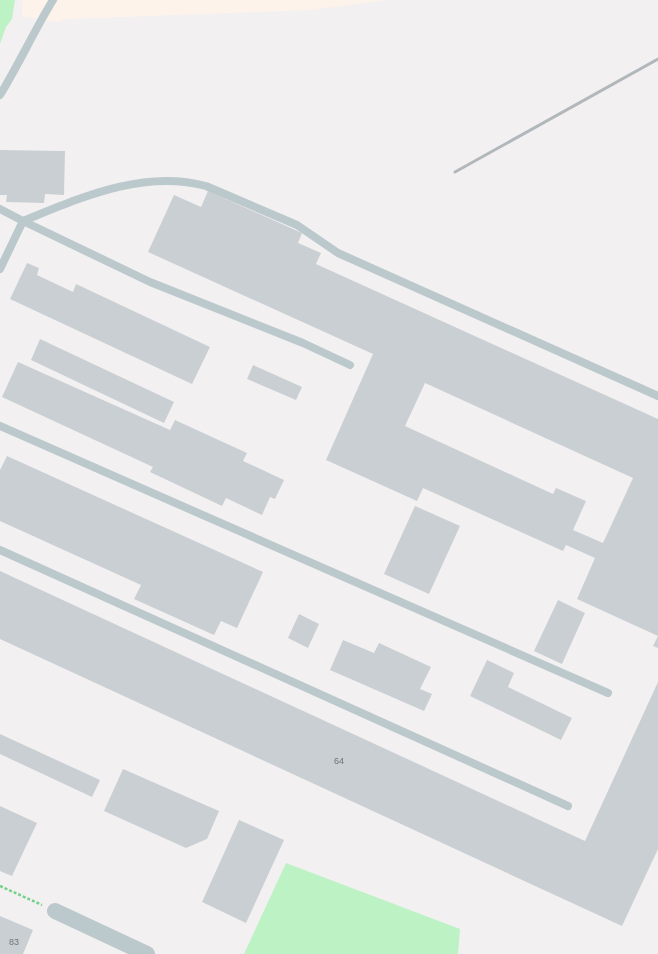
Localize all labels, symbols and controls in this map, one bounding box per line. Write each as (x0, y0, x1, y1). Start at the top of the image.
house number: 64 (334, 756, 344, 766)
house number: 83 (9, 937, 19, 947)

